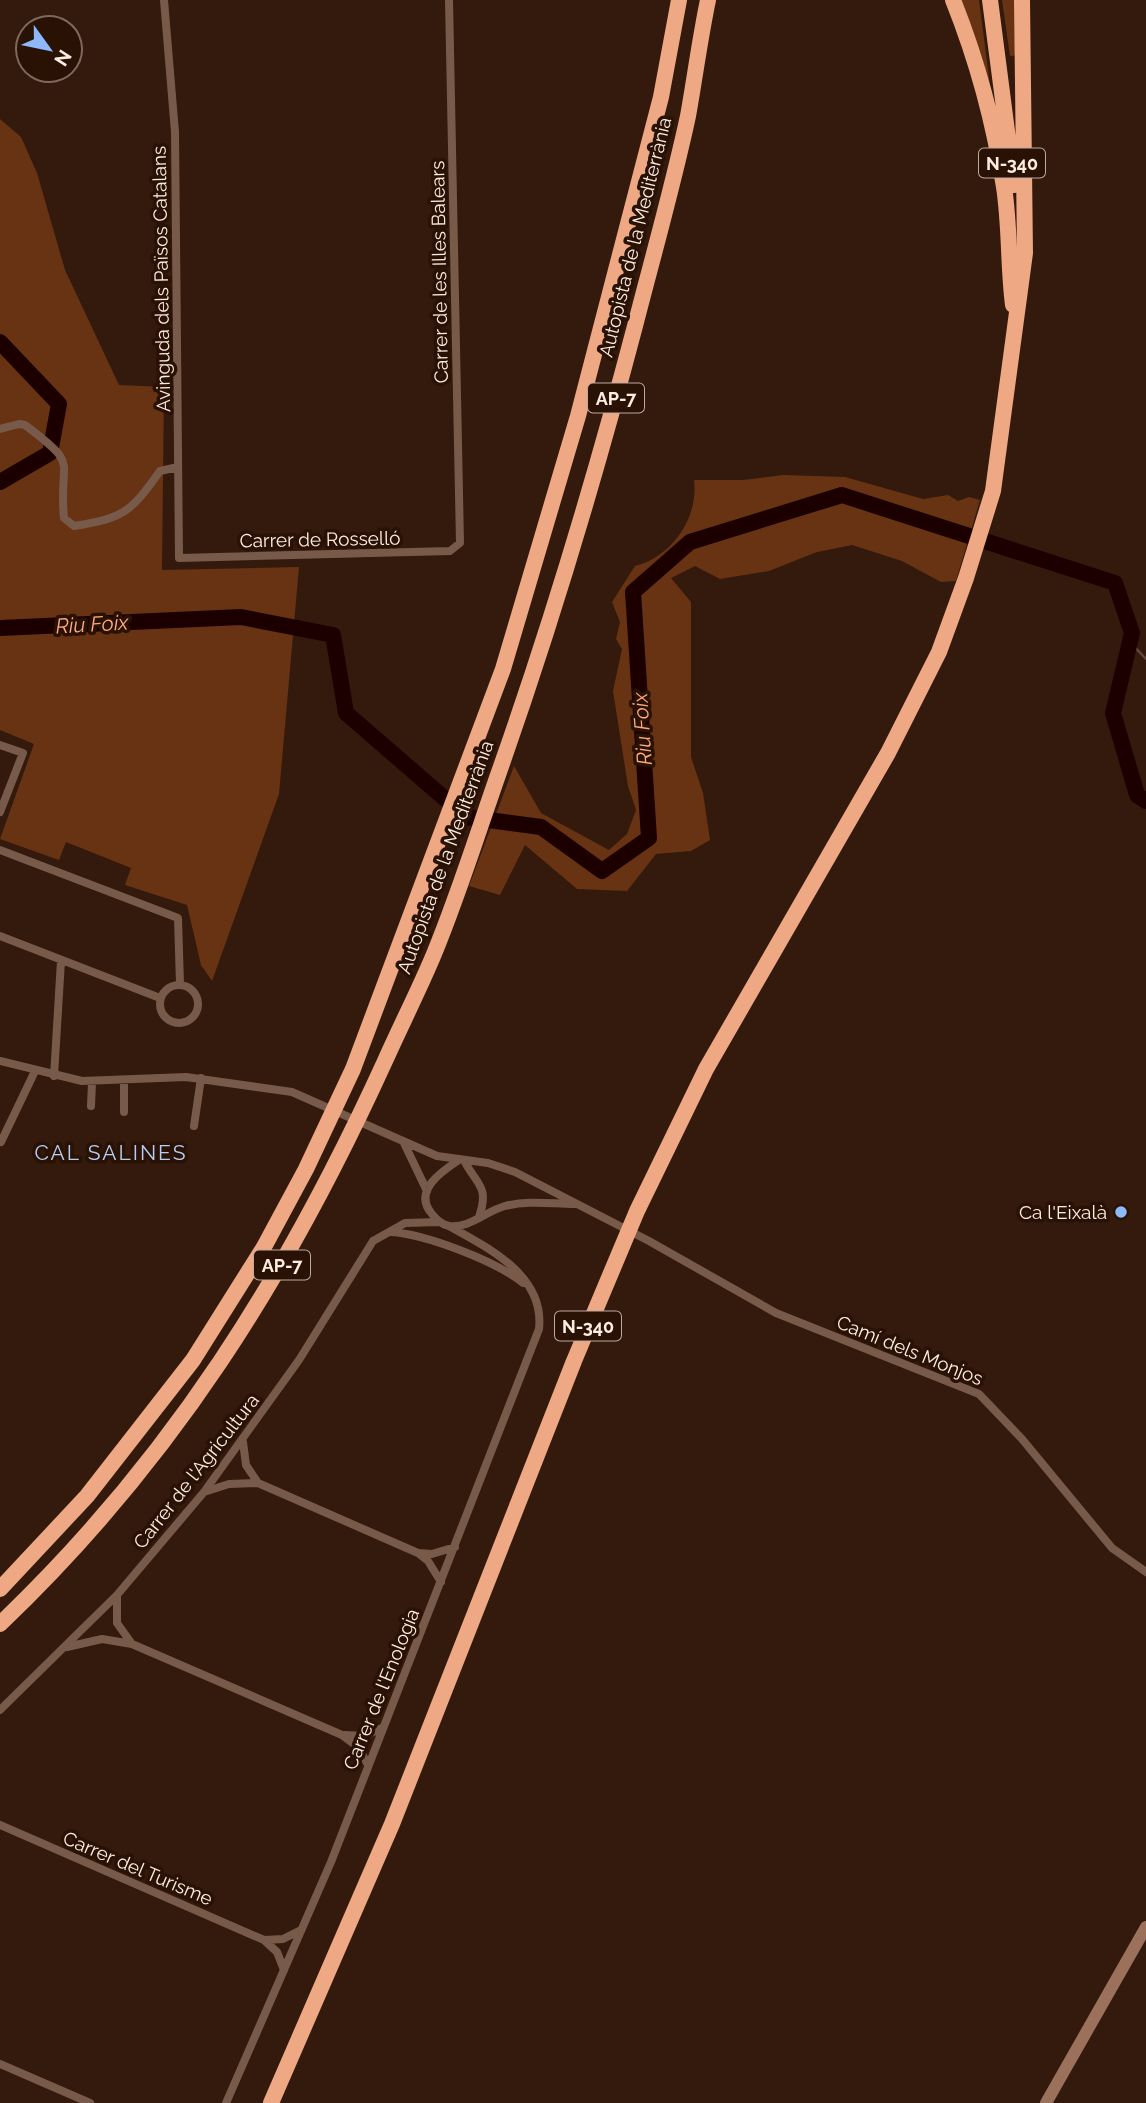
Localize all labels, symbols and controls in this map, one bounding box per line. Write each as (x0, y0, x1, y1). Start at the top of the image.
north arrow (14, 14, 84, 84)
text: N (50, 46, 76, 70)
street label: Autopista de la Mediterrània (595, 115, 675, 359)
street label: Avinguda dels Països Catalans (148, 146, 174, 412)
road number: N-340 (979, 148, 1045, 178)
street label: Carrer de les Illes Balears (426, 161, 452, 383)
road number: AP-7 (588, 384, 644, 412)
street label: Carrer de Rosselló (239, 527, 401, 551)
water label: Riu Foix (55, 610, 130, 638)
water label: Riu Foix (627, 691, 657, 766)
street label: Autopista de la Mediterrània (393, 737, 497, 977)
district label: CAL SALINES (34, 1140, 188, 1165)
place label: Ca l'Eixalà (1019, 1201, 1107, 1223)
marker: Ca l'Eixalà (1113, 1204, 1129, 1220)
road number: AP-7 (254, 1250, 310, 1280)
road number: N-340 (555, 1311, 621, 1340)
street label: Camí dels Monjos (834, 1311, 986, 1389)
street label: Carrer de l'Agricultura (129, 1389, 263, 1553)
street label: Carrer de l'Enologia (339, 1605, 423, 1773)
street label: Carrer del Turisme (60, 1827, 216, 1909)

